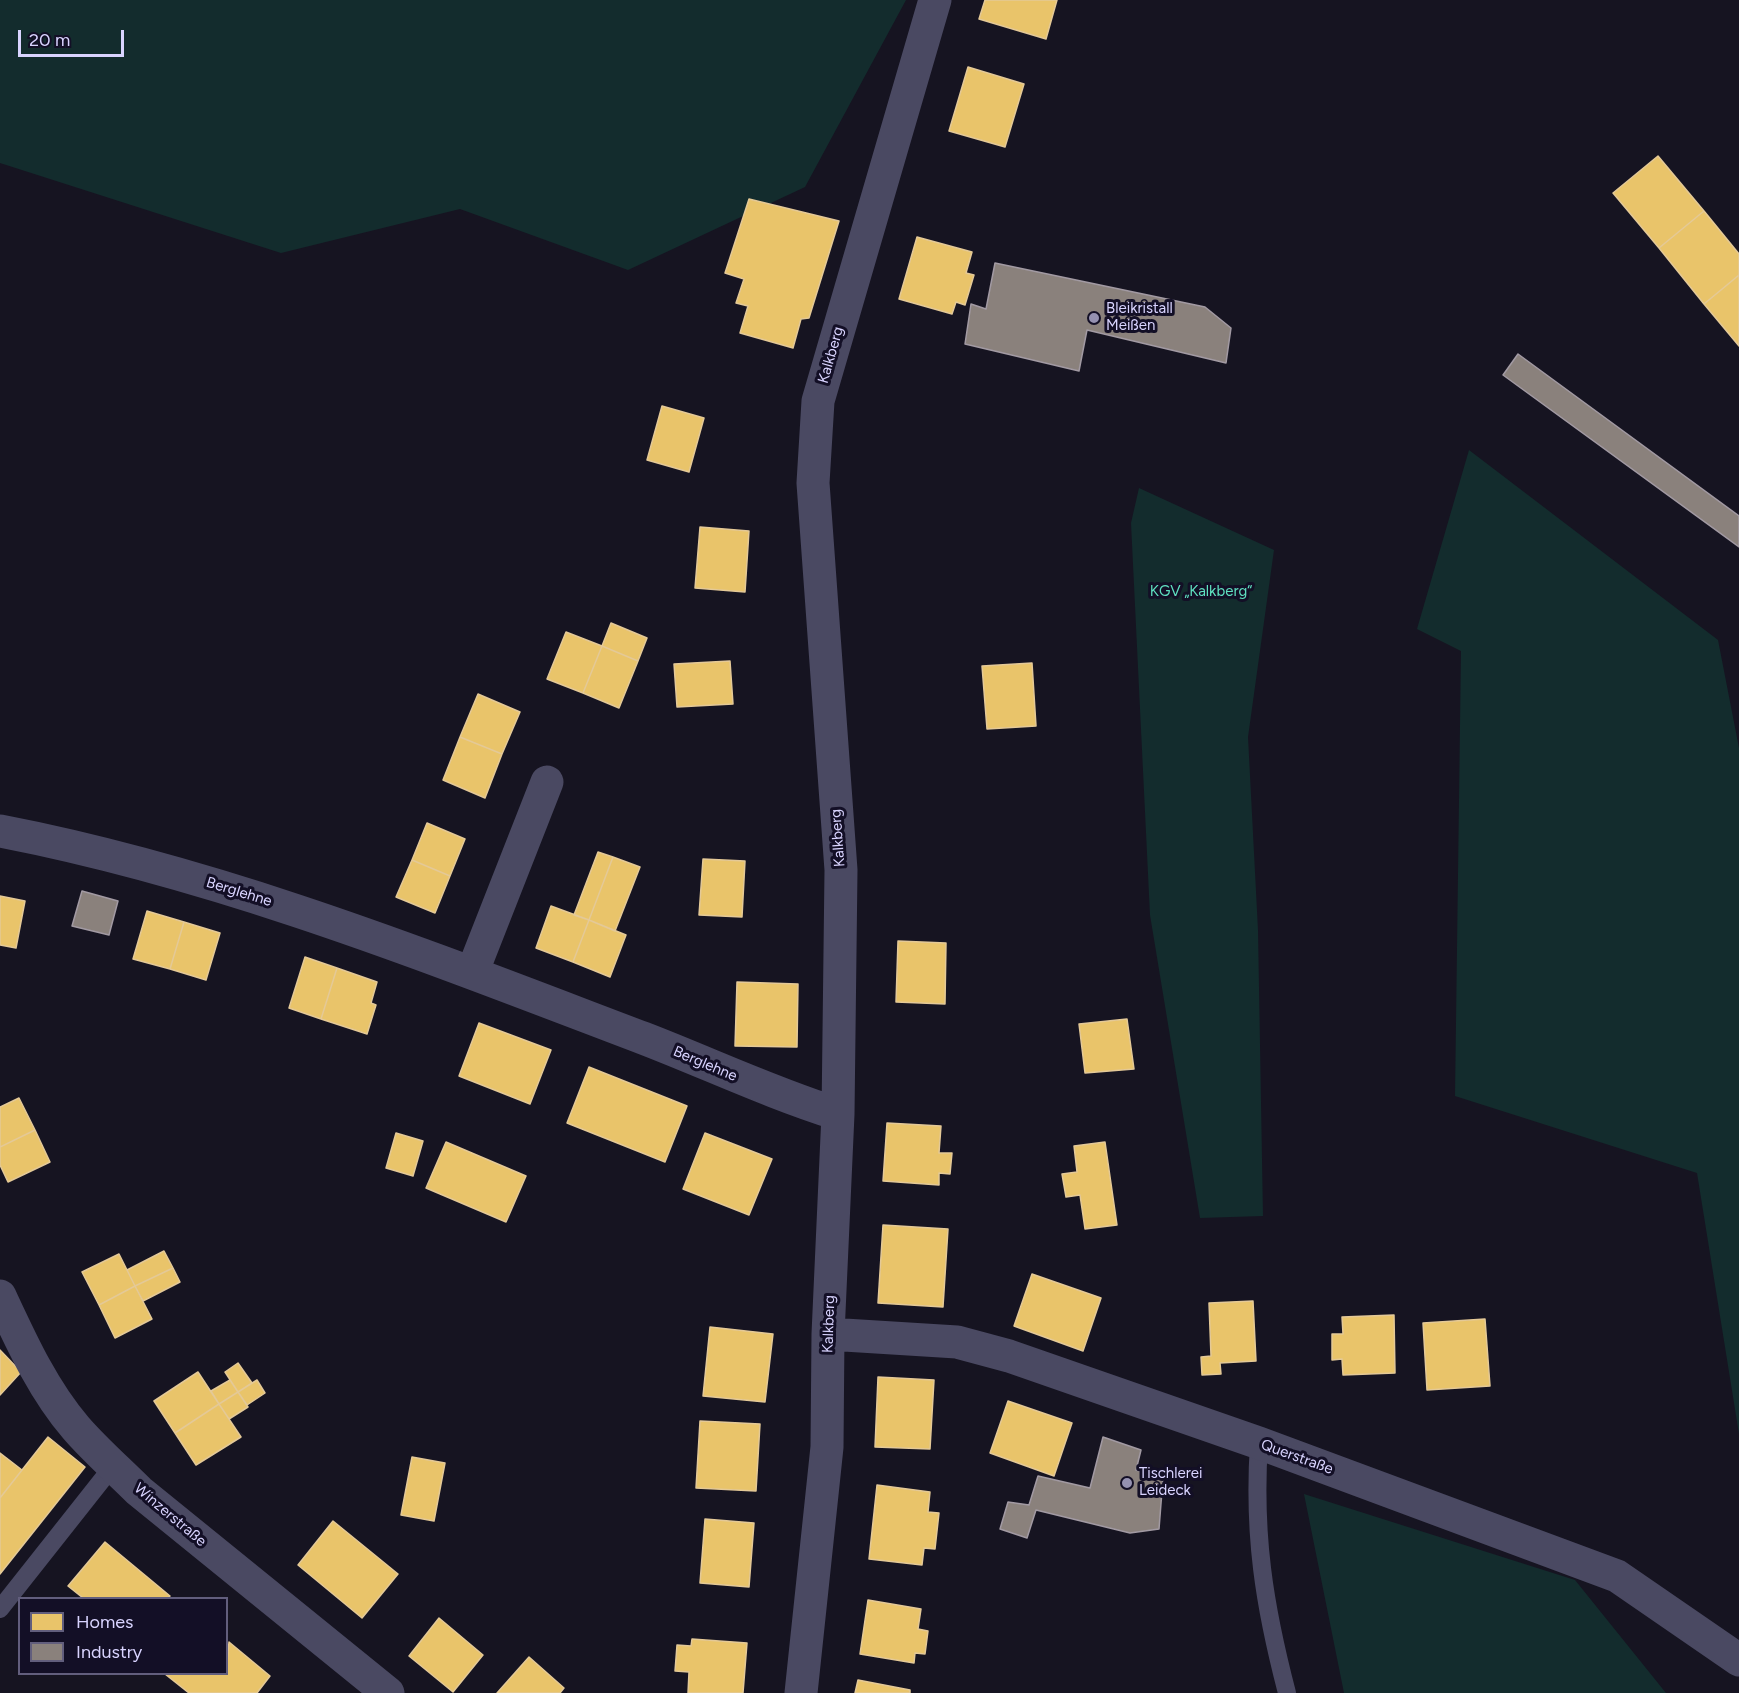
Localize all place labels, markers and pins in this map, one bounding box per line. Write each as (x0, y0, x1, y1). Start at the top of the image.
place label: Bleikristall Meißen (1106, 300, 1173, 335)
marker: Bleikristall Meißen (1087, 311, 1101, 325)
place label: Tischlerei Leideck (1139, 1465, 1202, 1500)
marker: Tischlerei Leideck (1120, 1476, 1134, 1490)

